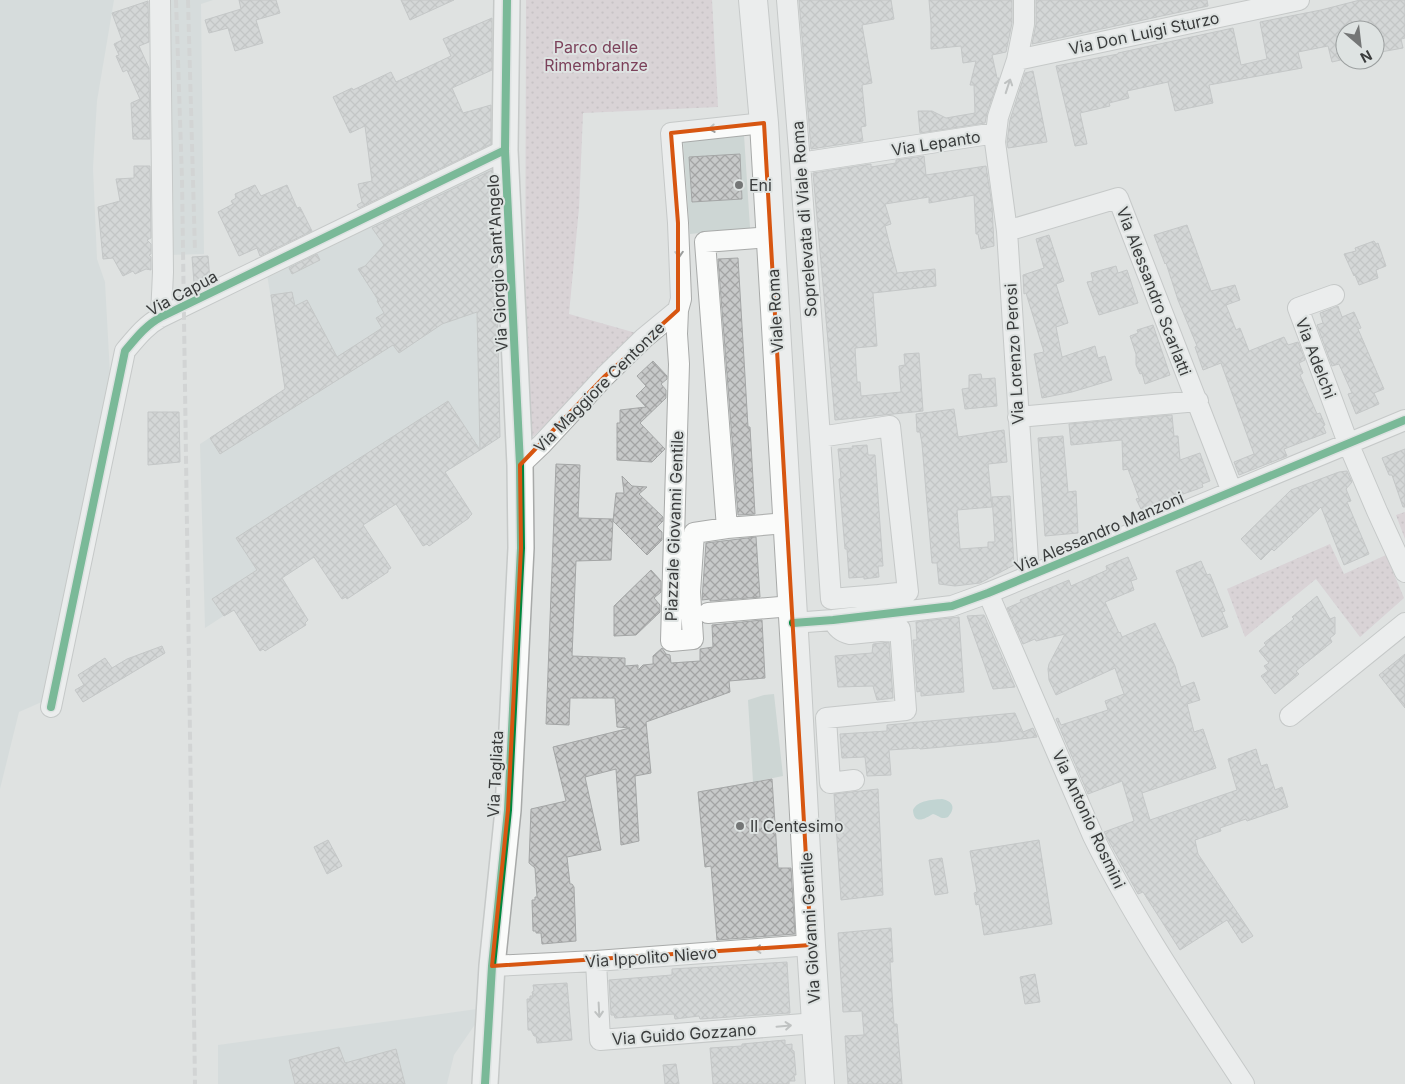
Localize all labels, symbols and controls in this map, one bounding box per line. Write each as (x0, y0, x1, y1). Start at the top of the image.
street label: Via Don Luigi Sturzo (1067, 7, 1221, 59)
north arrow (1335, 20, 1385, 70)
park label: Parco delle Rimembranze (544, 37, 648, 75)
text: N (1358, 47, 1375, 67)
one-way arrow (1004, 79, 1014, 95)
street label: Soprelevata di Viale Roma (787, 120, 821, 318)
one-way arrow (708, 123, 724, 133)
street label: Via Lepanto (890, 126, 982, 160)
street label: Via Giorgio Sant'Angelo (482, 174, 512, 352)
place label: Eni (749, 175, 772, 195)
marker: Eni (733, 179, 745, 191)
street label: Via Alessandro Scarlatti (1113, 204, 1195, 378)
one-way arrow (674, 242, 684, 258)
street label: Via Capua (143, 266, 221, 320)
street label: Viale Roma (763, 268, 787, 354)
street label: Via Lorenzo Perosi (1000, 283, 1028, 425)
street label: Via Adelchi (1291, 315, 1341, 401)
street label: Via Maggiore Centonze (529, 317, 669, 457)
street label: Piazzale Giovanni Gentile (661, 430, 687, 622)
street label: Via Alessandro Manzoni (1011, 487, 1187, 577)
street label: Via Tagliata (483, 730, 507, 818)
street label: Via Antonio Rosmini (1048, 747, 1130, 891)
place label: Il Centesimo (750, 816, 843, 836)
marker: Il Centesimo (734, 820, 746, 832)
street label: Via Giovanni Gentile (796, 852, 824, 1004)
street label: Via Ippolito Nievo (584, 942, 718, 972)
one-way arrow (754, 944, 770, 954)
one-way arrow (594, 1001, 603, 1017)
street label: Via Guido Gozzano (611, 1019, 757, 1049)
one-way arrow (776, 1021, 792, 1030)

